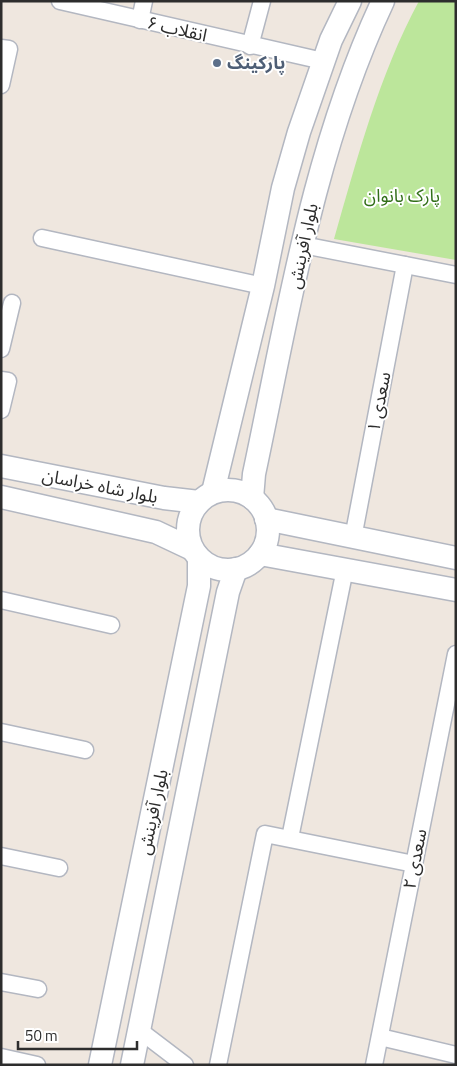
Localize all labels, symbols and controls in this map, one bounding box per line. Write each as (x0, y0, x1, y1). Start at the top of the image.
street label: انقلاب ۶ (144, 9, 210, 49)
place label: پارکینگ (227, 49, 285, 76)
marker: پارکینگ (211, 57, 223, 69)
park label: پارک بانوان (364, 182, 440, 209)
street label: بلوار آفرینش (280, 201, 325, 291)
street label: سعدی ۱ (359, 369, 398, 434)
street label: بلوار شاه خراسان (40, 461, 160, 510)
street label: بلوار آفرینش (130, 767, 175, 857)
street label: سعدی ۲ (395, 826, 434, 891)
scale bar (18, 1018, 136, 1050)
text: 50 m (25, 1024, 58, 1047)

